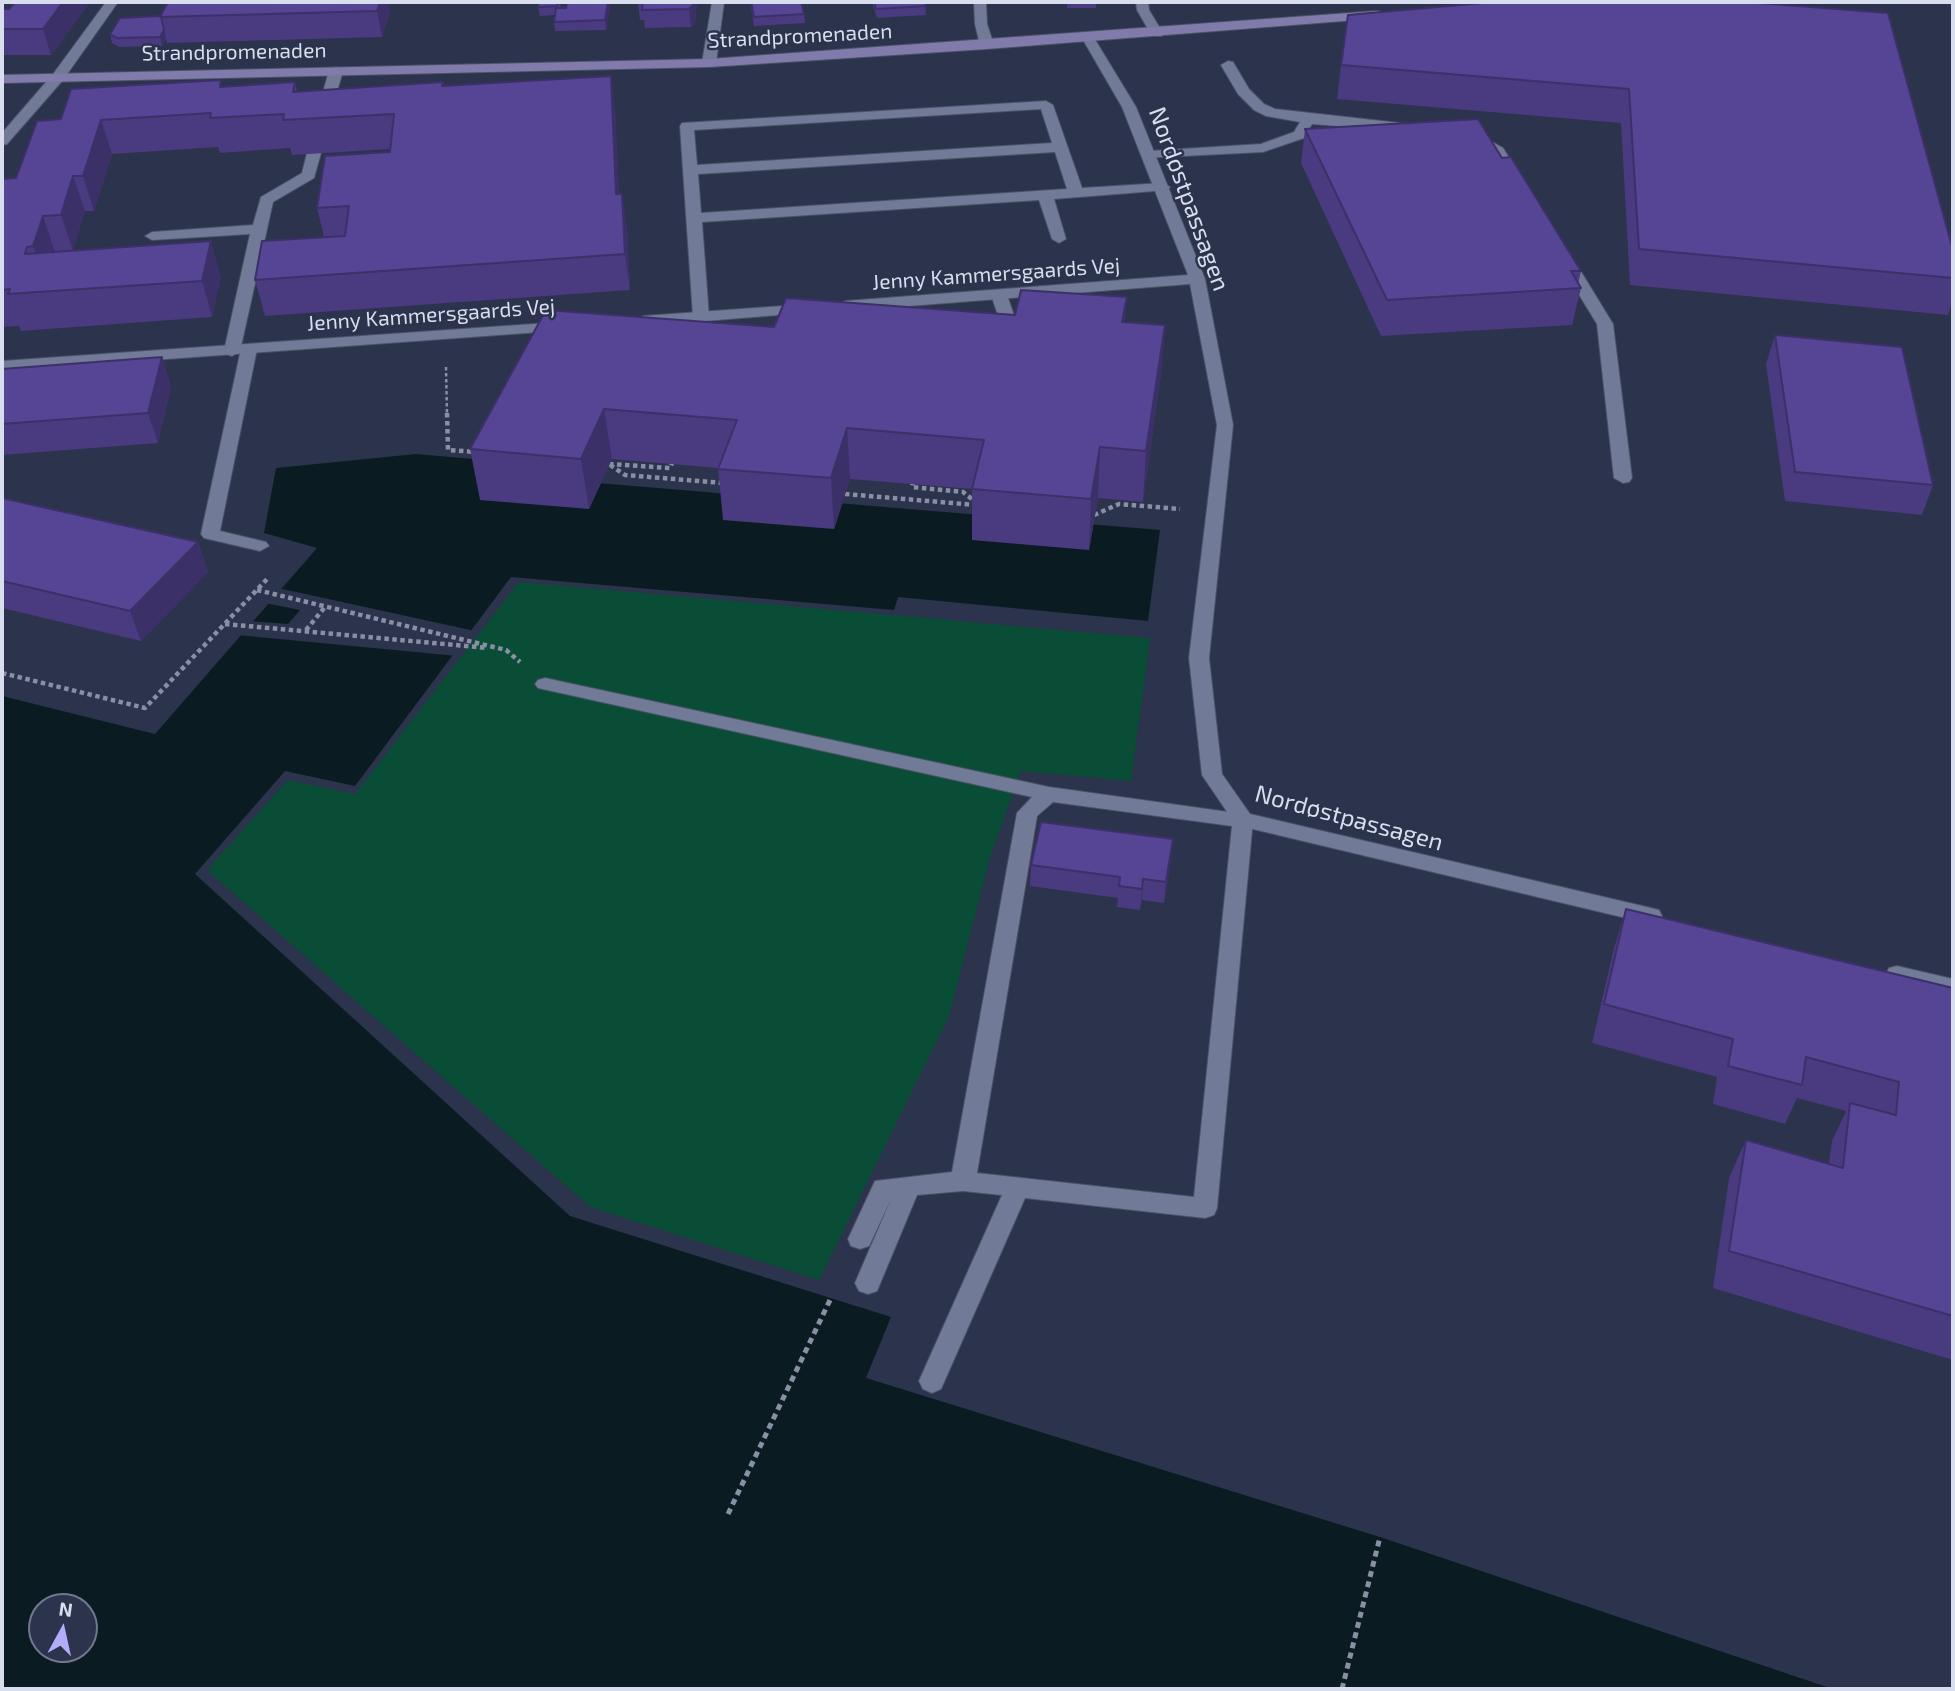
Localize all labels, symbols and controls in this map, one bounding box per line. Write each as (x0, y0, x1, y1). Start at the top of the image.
street label: Strandpromenaden (707, 19, 893, 53)
street label: Strandpromenaden (141, 38, 327, 66)
street label: Nordøstpassagen (1142, 103, 1236, 295)
street label: Jenny Kammersgaards Vej (871, 253, 1121, 295)
street label: Jenny Kammersgaards Vej (306, 294, 556, 336)
street label: Nordøstpassagen (1252, 779, 1446, 857)
north arrow (28, 1593, 98, 1663)
text: N (57, 1596, 74, 1621)

